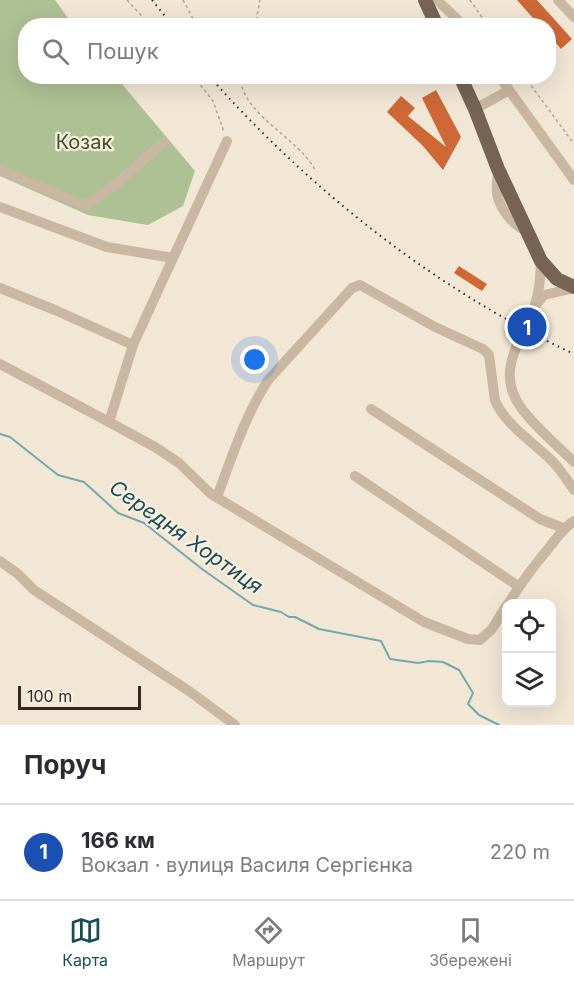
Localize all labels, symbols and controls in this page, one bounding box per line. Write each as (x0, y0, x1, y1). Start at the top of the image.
search box (18, 18, 556, 84)
icon: search (39, 35, 72, 68)
text: Пошук (87, 38, 159, 64)
park label: Козак (56, 130, 112, 154)
pin: 1 (508, 304, 546, 350)
your location (240, 345, 269, 374)
water label: Середня Хортиця (105, 474, 268, 599)
map controls (502, 599, 556, 707)
button: locate (502, 599, 556, 653)
button: layers (502, 653, 556, 707)
scale bar (18, 683, 141, 710)
text: 100 m (27, 686, 72, 706)
text: Поруч (24, 749, 106, 780)
text: 166 км (81, 827, 155, 853)
text: 1 (39, 840, 48, 864)
text: 220 m (490, 840, 550, 864)
text: Вокзал · вулиця Василя Сергієнка (81, 853, 413, 877)
tab: Карта (62, 914, 108, 970)
tab: Маршрут (232, 914, 305, 970)
tab: Збережені (429, 914, 512, 970)

